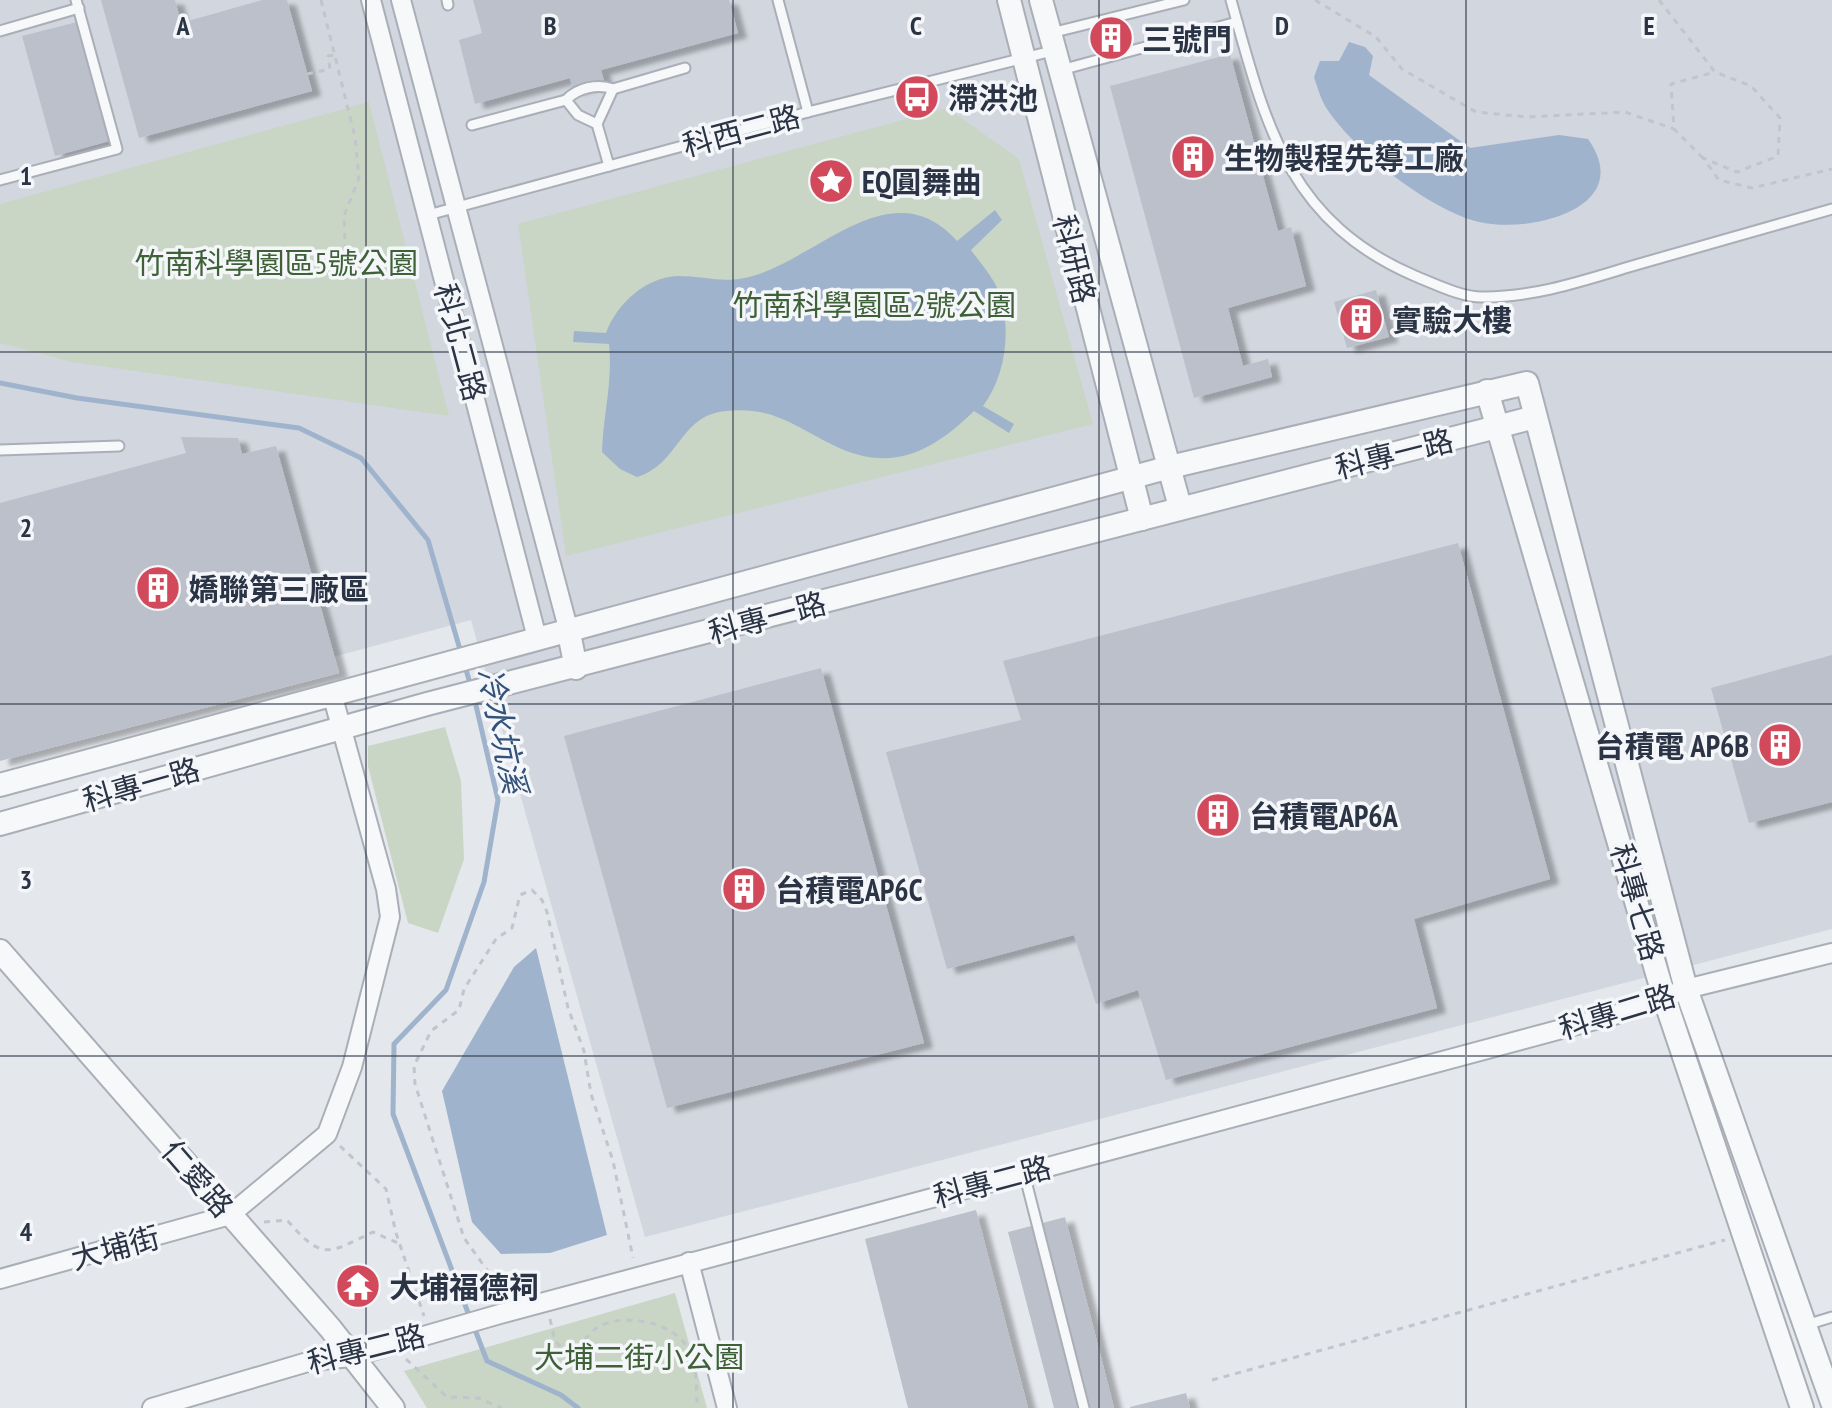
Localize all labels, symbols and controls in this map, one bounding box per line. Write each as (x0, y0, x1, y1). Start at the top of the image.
text: A (175, 9, 190, 42)
text: B (544, 9, 557, 42)
text: C (910, 9, 922, 42)
text: D (1275, 9, 1289, 42)
text: E (1643, 9, 1655, 42)
building icon: 三號門 (1087, 14, 1135, 62)
place label: 三號門 (1142, 19, 1232, 58)
bus stop icon: 滯洪池 (893, 73, 941, 121)
place label: 滯洪池 (948, 78, 1038, 117)
street label: 科西二路 (678, 96, 804, 164)
building icon: 生物製程先導工廠 (1169, 133, 1217, 181)
place label: 生物製程先導工廠 (1224, 138, 1464, 177)
place icon: EQ圓舞曲 (807, 157, 855, 205)
text: 1 (20, 159, 32, 192)
place label: EQ圓舞曲 (862, 162, 982, 201)
street label: 科研路 (1045, 211, 1105, 307)
park label: 竹南科學園區5號公園 (134, 243, 418, 282)
street label: 科北二路 (427, 279, 495, 405)
park label: 竹南科學園區2號公園 (732, 285, 1016, 324)
building icon: 實驗大樓 (1337, 295, 1385, 343)
place label: 實驗大樓 (1392, 300, 1512, 339)
street label: 科專一路 (1331, 420, 1457, 486)
text: 2 (20, 511, 32, 544)
building icon: 嬌聯第三廠區 (134, 564, 182, 612)
place label: 嬌聯第三廠區 (189, 569, 369, 608)
street label: 科專一路 (704, 583, 830, 651)
water label: 冷水坑溪 (469, 663, 538, 801)
building icon: 台積電 AP6B (1756, 721, 1804, 769)
place label: 台積電 AP6B (1594, 726, 1749, 765)
street label: 科專一路 (78, 749, 204, 819)
building icon: 台積電AP6A (1194, 791, 1242, 839)
place label: 台積電AP6A (1249, 796, 1399, 835)
street label: 科專七路 (1603, 839, 1673, 965)
text: 3 (20, 863, 32, 896)
building icon: 台積電AP6C (720, 865, 768, 913)
place label: 台積電AP6C (775, 870, 923, 909)
street label: 科專二路 (1554, 975, 1680, 1047)
street label: 仁愛路 (154, 1131, 242, 1225)
street label: 科專二路 (929, 1147, 1055, 1215)
text: 4 (20, 1215, 33, 1248)
street label: 大埔街 (66, 1217, 164, 1277)
temple icon: 大埔福德祠 (334, 1262, 382, 1310)
place label: 大埔福德祠 (389, 1267, 539, 1306)
street label: 科專二路 (303, 1315, 429, 1381)
park label: 大埔二街小公園 (534, 1337, 744, 1376)

